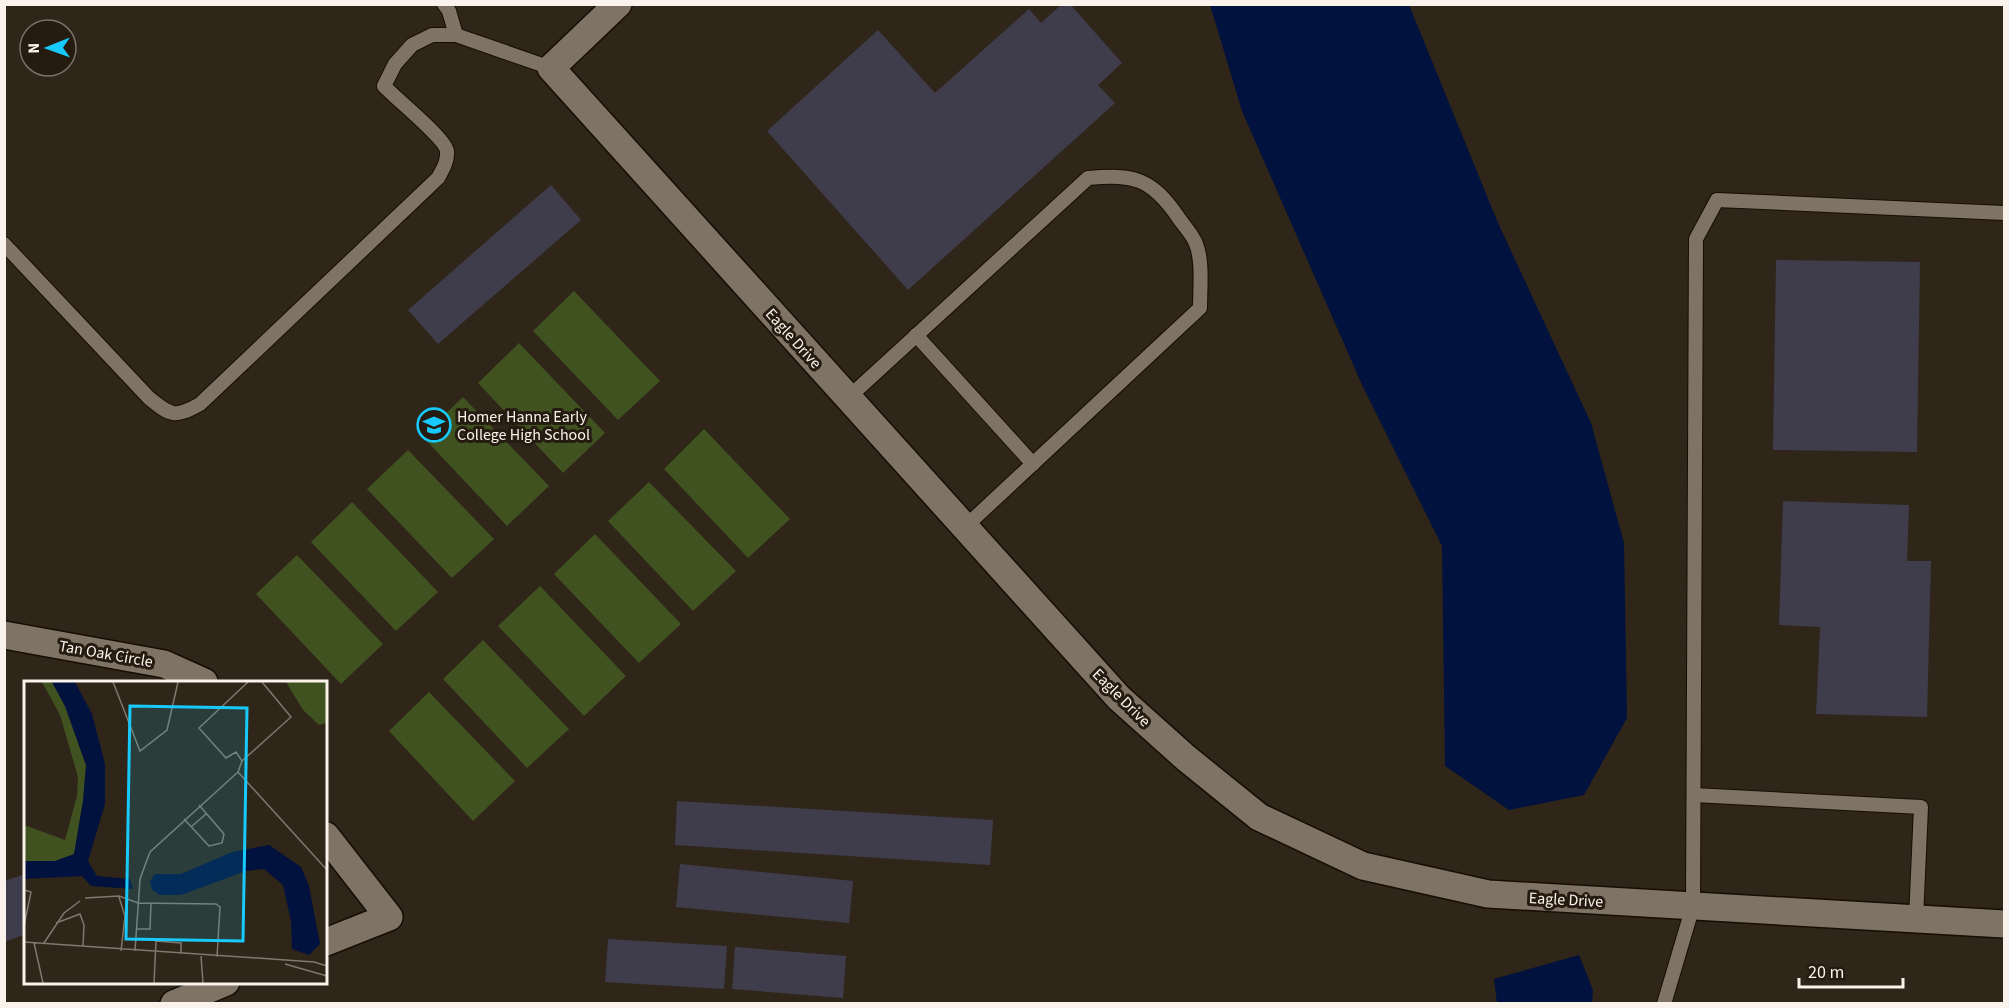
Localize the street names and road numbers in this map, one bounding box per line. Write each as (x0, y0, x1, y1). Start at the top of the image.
street label: Eagle Drive (760, 304, 826, 374)
street label: Tan Oak Circle (57, 635, 155, 673)
street label: Eagle Drive (1087, 664, 1155, 732)
street label: Eagle Drive (1528, 887, 1604, 913)

